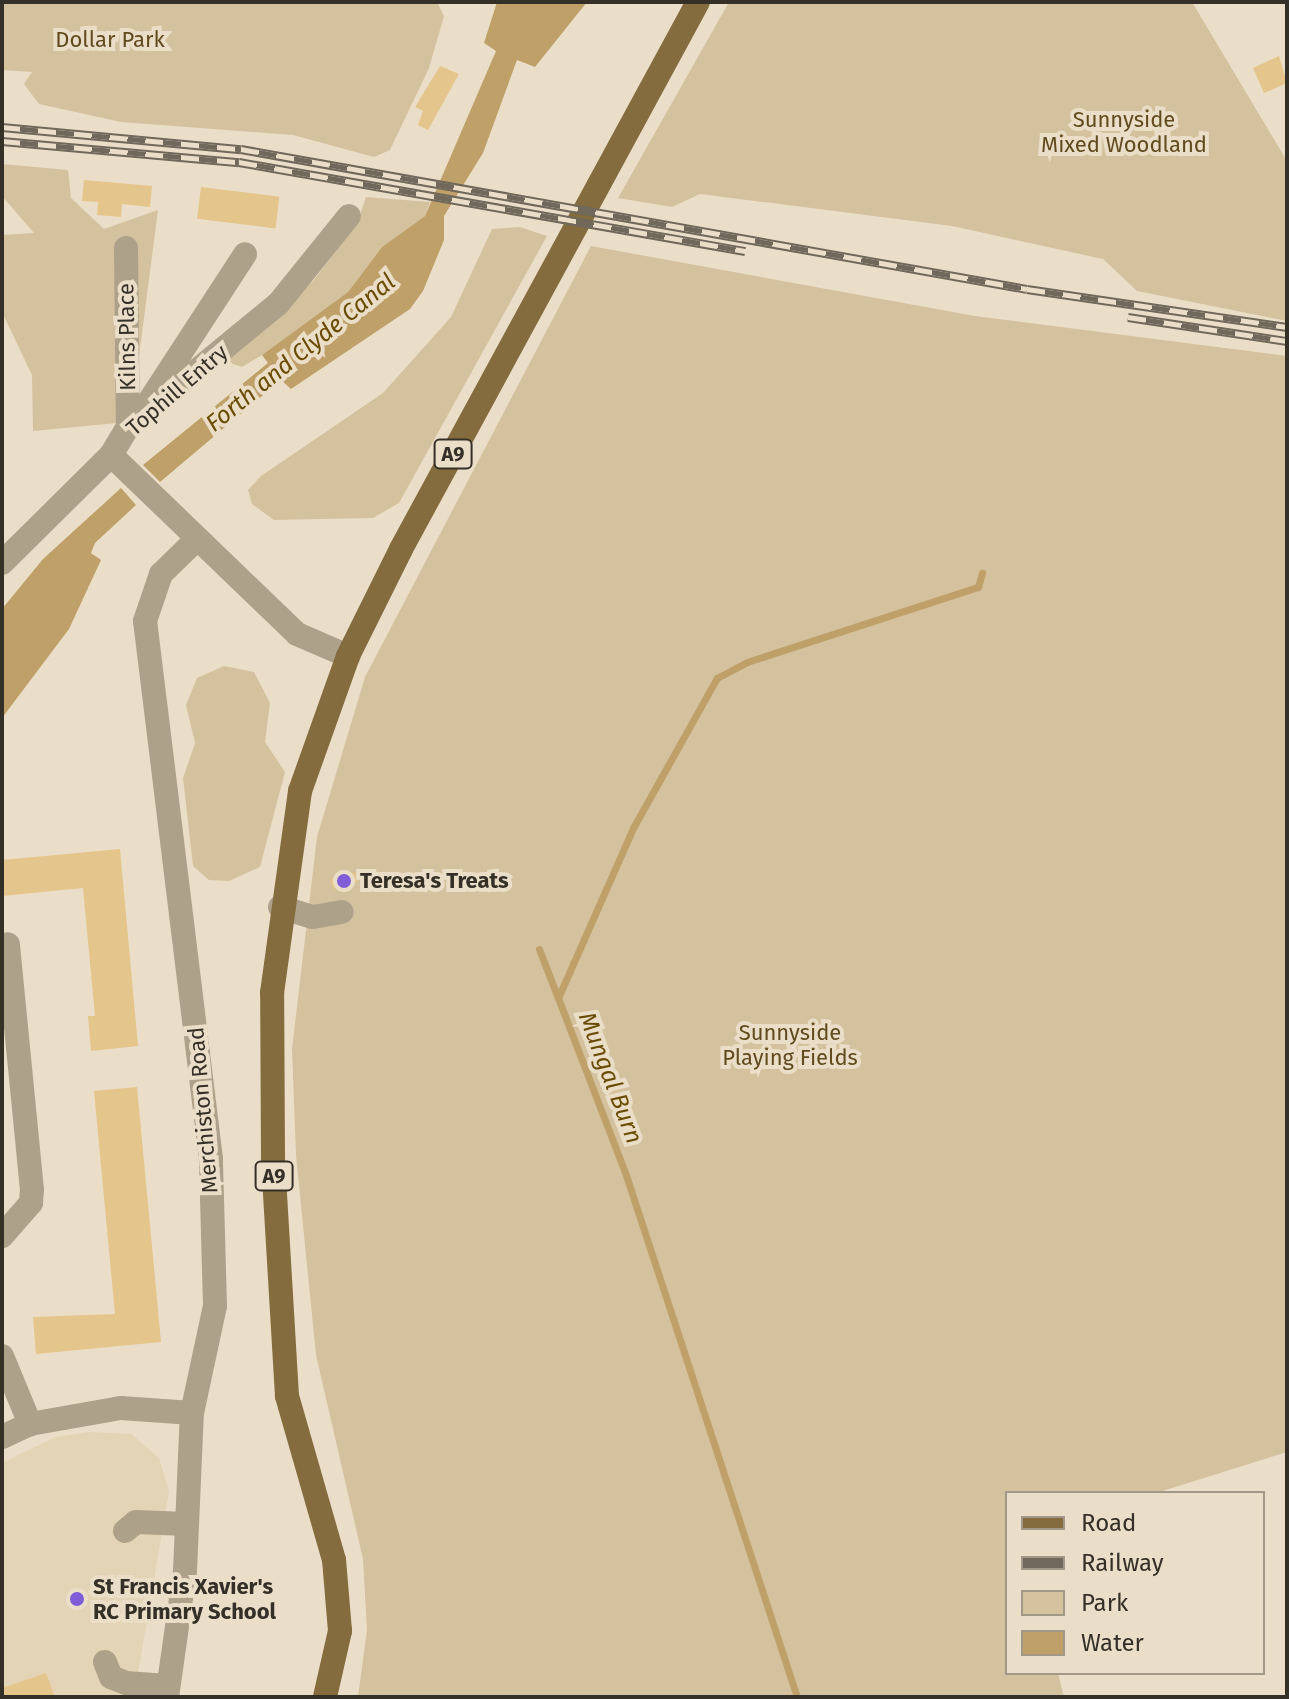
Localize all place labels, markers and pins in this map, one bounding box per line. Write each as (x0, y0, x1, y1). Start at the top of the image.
place label: Teresa's Treats (360, 868, 509, 894)
marker: Teresa's Treats (335, 872, 353, 890)
place label: St Francis Xavier's RC Primary School (93, 1573, 276, 1624)
marker: St Francis Xavier's RC Primary School (68, 1590, 86, 1608)

